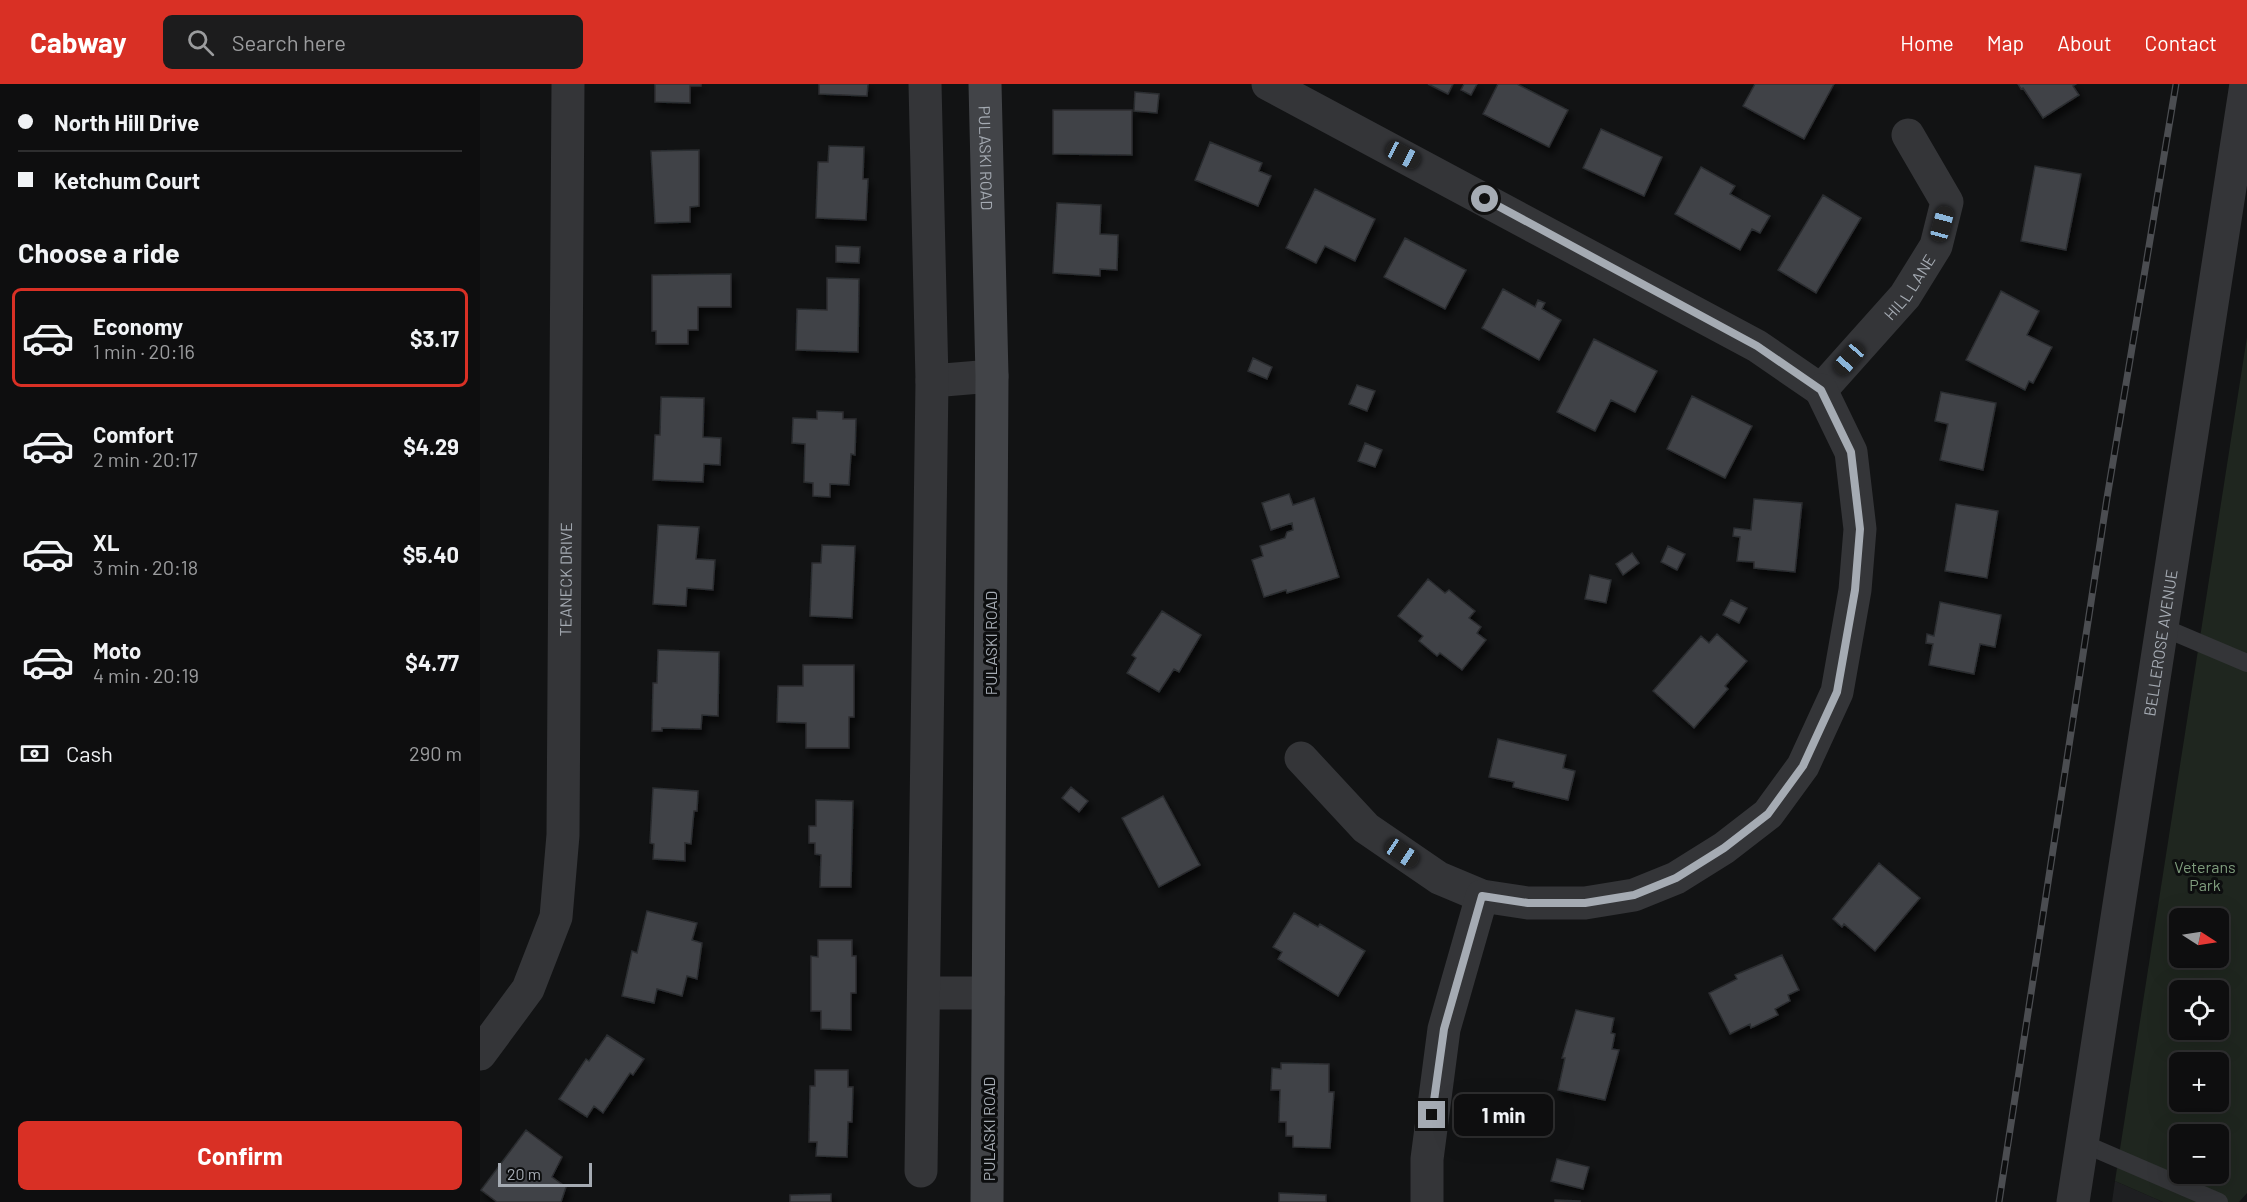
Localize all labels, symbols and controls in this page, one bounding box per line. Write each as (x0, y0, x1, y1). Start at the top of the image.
search box (163, 15, 583, 69)
text: Cabway (30, 25, 127, 59)
icon: search (184, 26, 217, 59)
text: Search here (232, 29, 346, 55)
text: Home (1900, 30, 1954, 55)
text: Map (1987, 30, 2024, 55)
text: About (2057, 30, 2112, 55)
text: Contact (2145, 30, 2217, 55)
street label: PULASKI ROAD (976, 105, 998, 210)
text: North Hill Drive (54, 109, 199, 135)
car (1383, 139, 1423, 171)
text: Ketchum Court (54, 167, 200, 193)
route start (1471, 185, 1498, 212)
car (1929, 204, 1955, 244)
text: Choose a ride (18, 236, 180, 268)
street label: HILL LANE (1879, 250, 1938, 323)
icon: car (21, 311, 75, 365)
text: Economy (93, 313, 183, 339)
text: $3.17 (410, 325, 459, 351)
text: 1 min · 20:16 (93, 339, 195, 363)
car (1830, 340, 1868, 378)
icon: car (21, 419, 75, 473)
text: Comfort (93, 421, 174, 447)
text: $4.29 (403, 433, 459, 459)
text: 2 min · 20:17 (93, 447, 198, 471)
street label: TEANECK DRIVE (555, 522, 575, 637)
icon: car (21, 527, 75, 581)
text: XL (93, 529, 119, 555)
text: $5.40 (403, 541, 459, 567)
text: 3 min · 20:18 (93, 555, 198, 579)
street label: BELLEROSE AVENUE (2139, 568, 2180, 717)
street label: PULASKI ROAD (981, 591, 1000, 695)
icon: car (21, 635, 75, 689)
text: Moto (93, 637, 141, 663)
text: $4.77 (405, 649, 459, 675)
text: 4 min · 20:19 (93, 663, 199, 687)
icon: cash (18, 737, 51, 770)
text: Cash (66, 740, 113, 766)
text: 290 m (409, 741, 462, 765)
car (1382, 835, 1422, 871)
park label: Veterans Park (2174, 857, 2236, 894)
north arrow (2169, 908, 2229, 968)
map controls (2169, 908, 2229, 1184)
button: locate (2169, 980, 2229, 1040)
button: + (2169, 1052, 2229, 1112)
street label: PULASKI ROAD (979, 1077, 998, 1181)
callout: 1 min (1453, 1094, 1552, 1136)
route end (1418, 1101, 1445, 1128)
text: 1 min (1482, 1103, 1525, 1127)
button: Confirm (18, 1121, 462, 1190)
button: − (2169, 1124, 2229, 1184)
scale bar (498, 1160, 592, 1188)
text: 20 m (507, 1164, 541, 1183)

